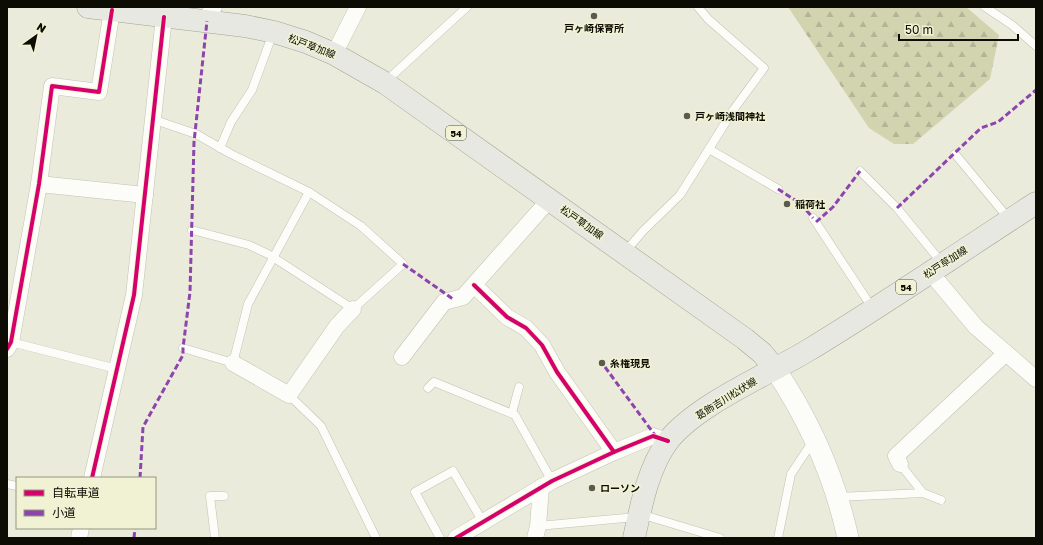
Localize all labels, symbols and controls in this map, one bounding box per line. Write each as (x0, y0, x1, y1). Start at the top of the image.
marker: 戸ヶ崎保育所 (589, 11, 599, 21)
north arrow (16, 16, 56, 56)
scale bar (899, 16, 1018, 42)
text: N (35, 19, 49, 35)
place label: 戸ヶ崎保育所 (564, 22, 624, 34)
text: 50 m (905, 22, 933, 37)
street label: 松戸草加線 (287, 31, 337, 61)
place label: 戸ヶ崎浅間神社 (695, 110, 766, 122)
marker: 戸ヶ崎浅間神社 (682, 111, 692, 121)
road number: 54 (446, 126, 466, 140)
place label: 稲荷社 (795, 198, 826, 210)
marker: 稲荷社 (782, 199, 792, 209)
street label: 松戸草加線 (558, 203, 606, 241)
street label: 松戸草加線 (921, 243, 969, 281)
road number: 54 (896, 280, 916, 294)
place label: 糸権現見 (610, 357, 650, 369)
marker: 糸権現見 (597, 358, 607, 368)
street label: 葛飾吉川松伏線 (693, 374, 759, 422)
legend (16, 477, 156, 529)
place label: ローソン (600, 482, 640, 494)
marker: ローソン (587, 483, 597, 493)
text: 自転車道 (52, 485, 100, 500)
text: 小道 (52, 505, 76, 520)

